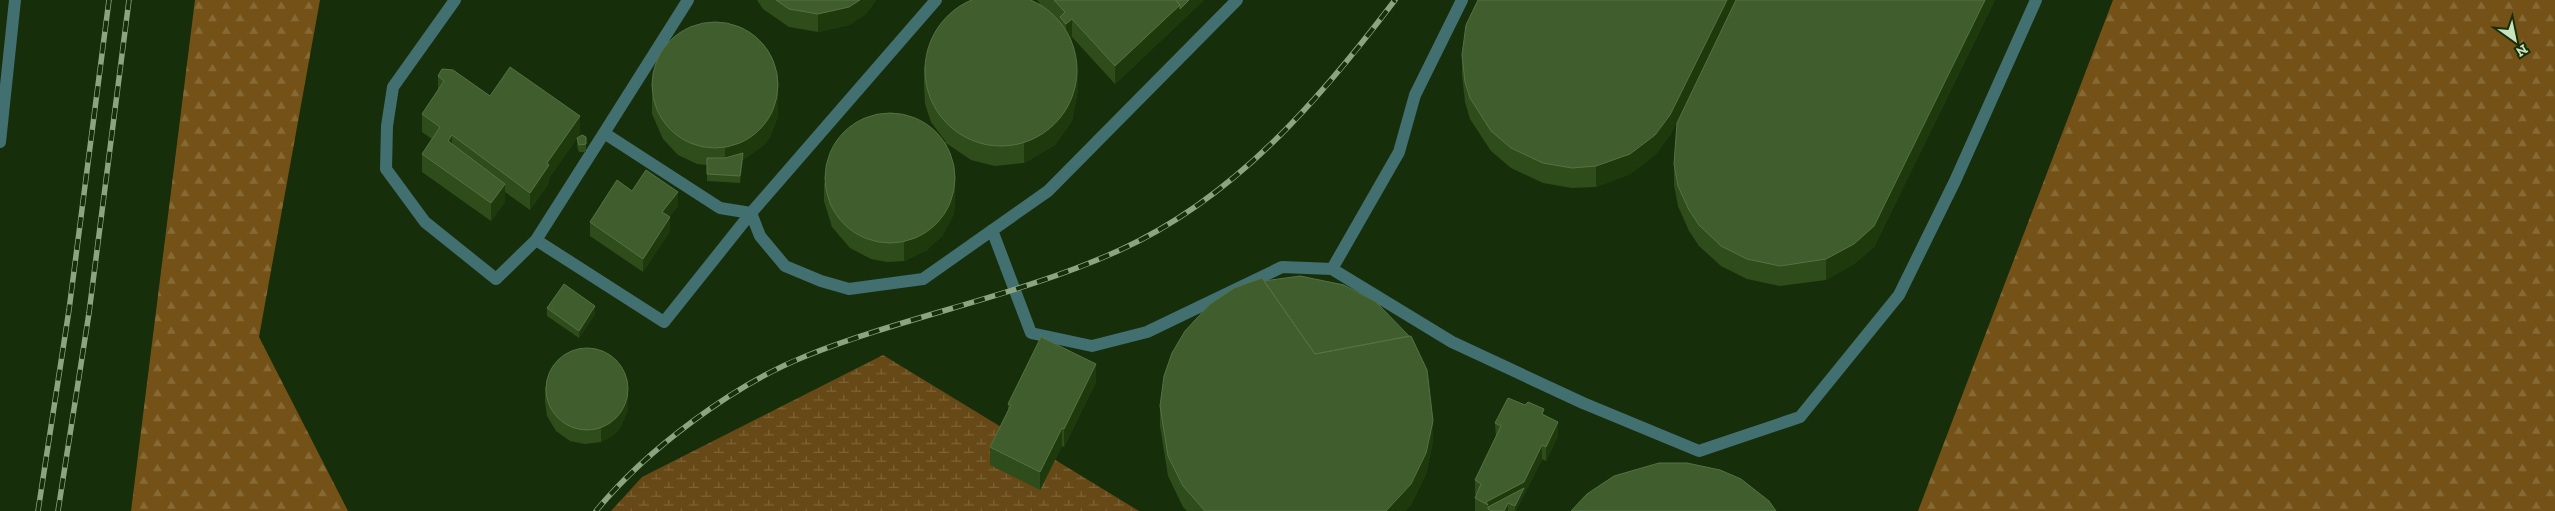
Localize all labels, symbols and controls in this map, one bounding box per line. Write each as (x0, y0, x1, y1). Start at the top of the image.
north arrow (2490, 15, 2540, 65)
text: N (2512, 40, 2531, 61)

